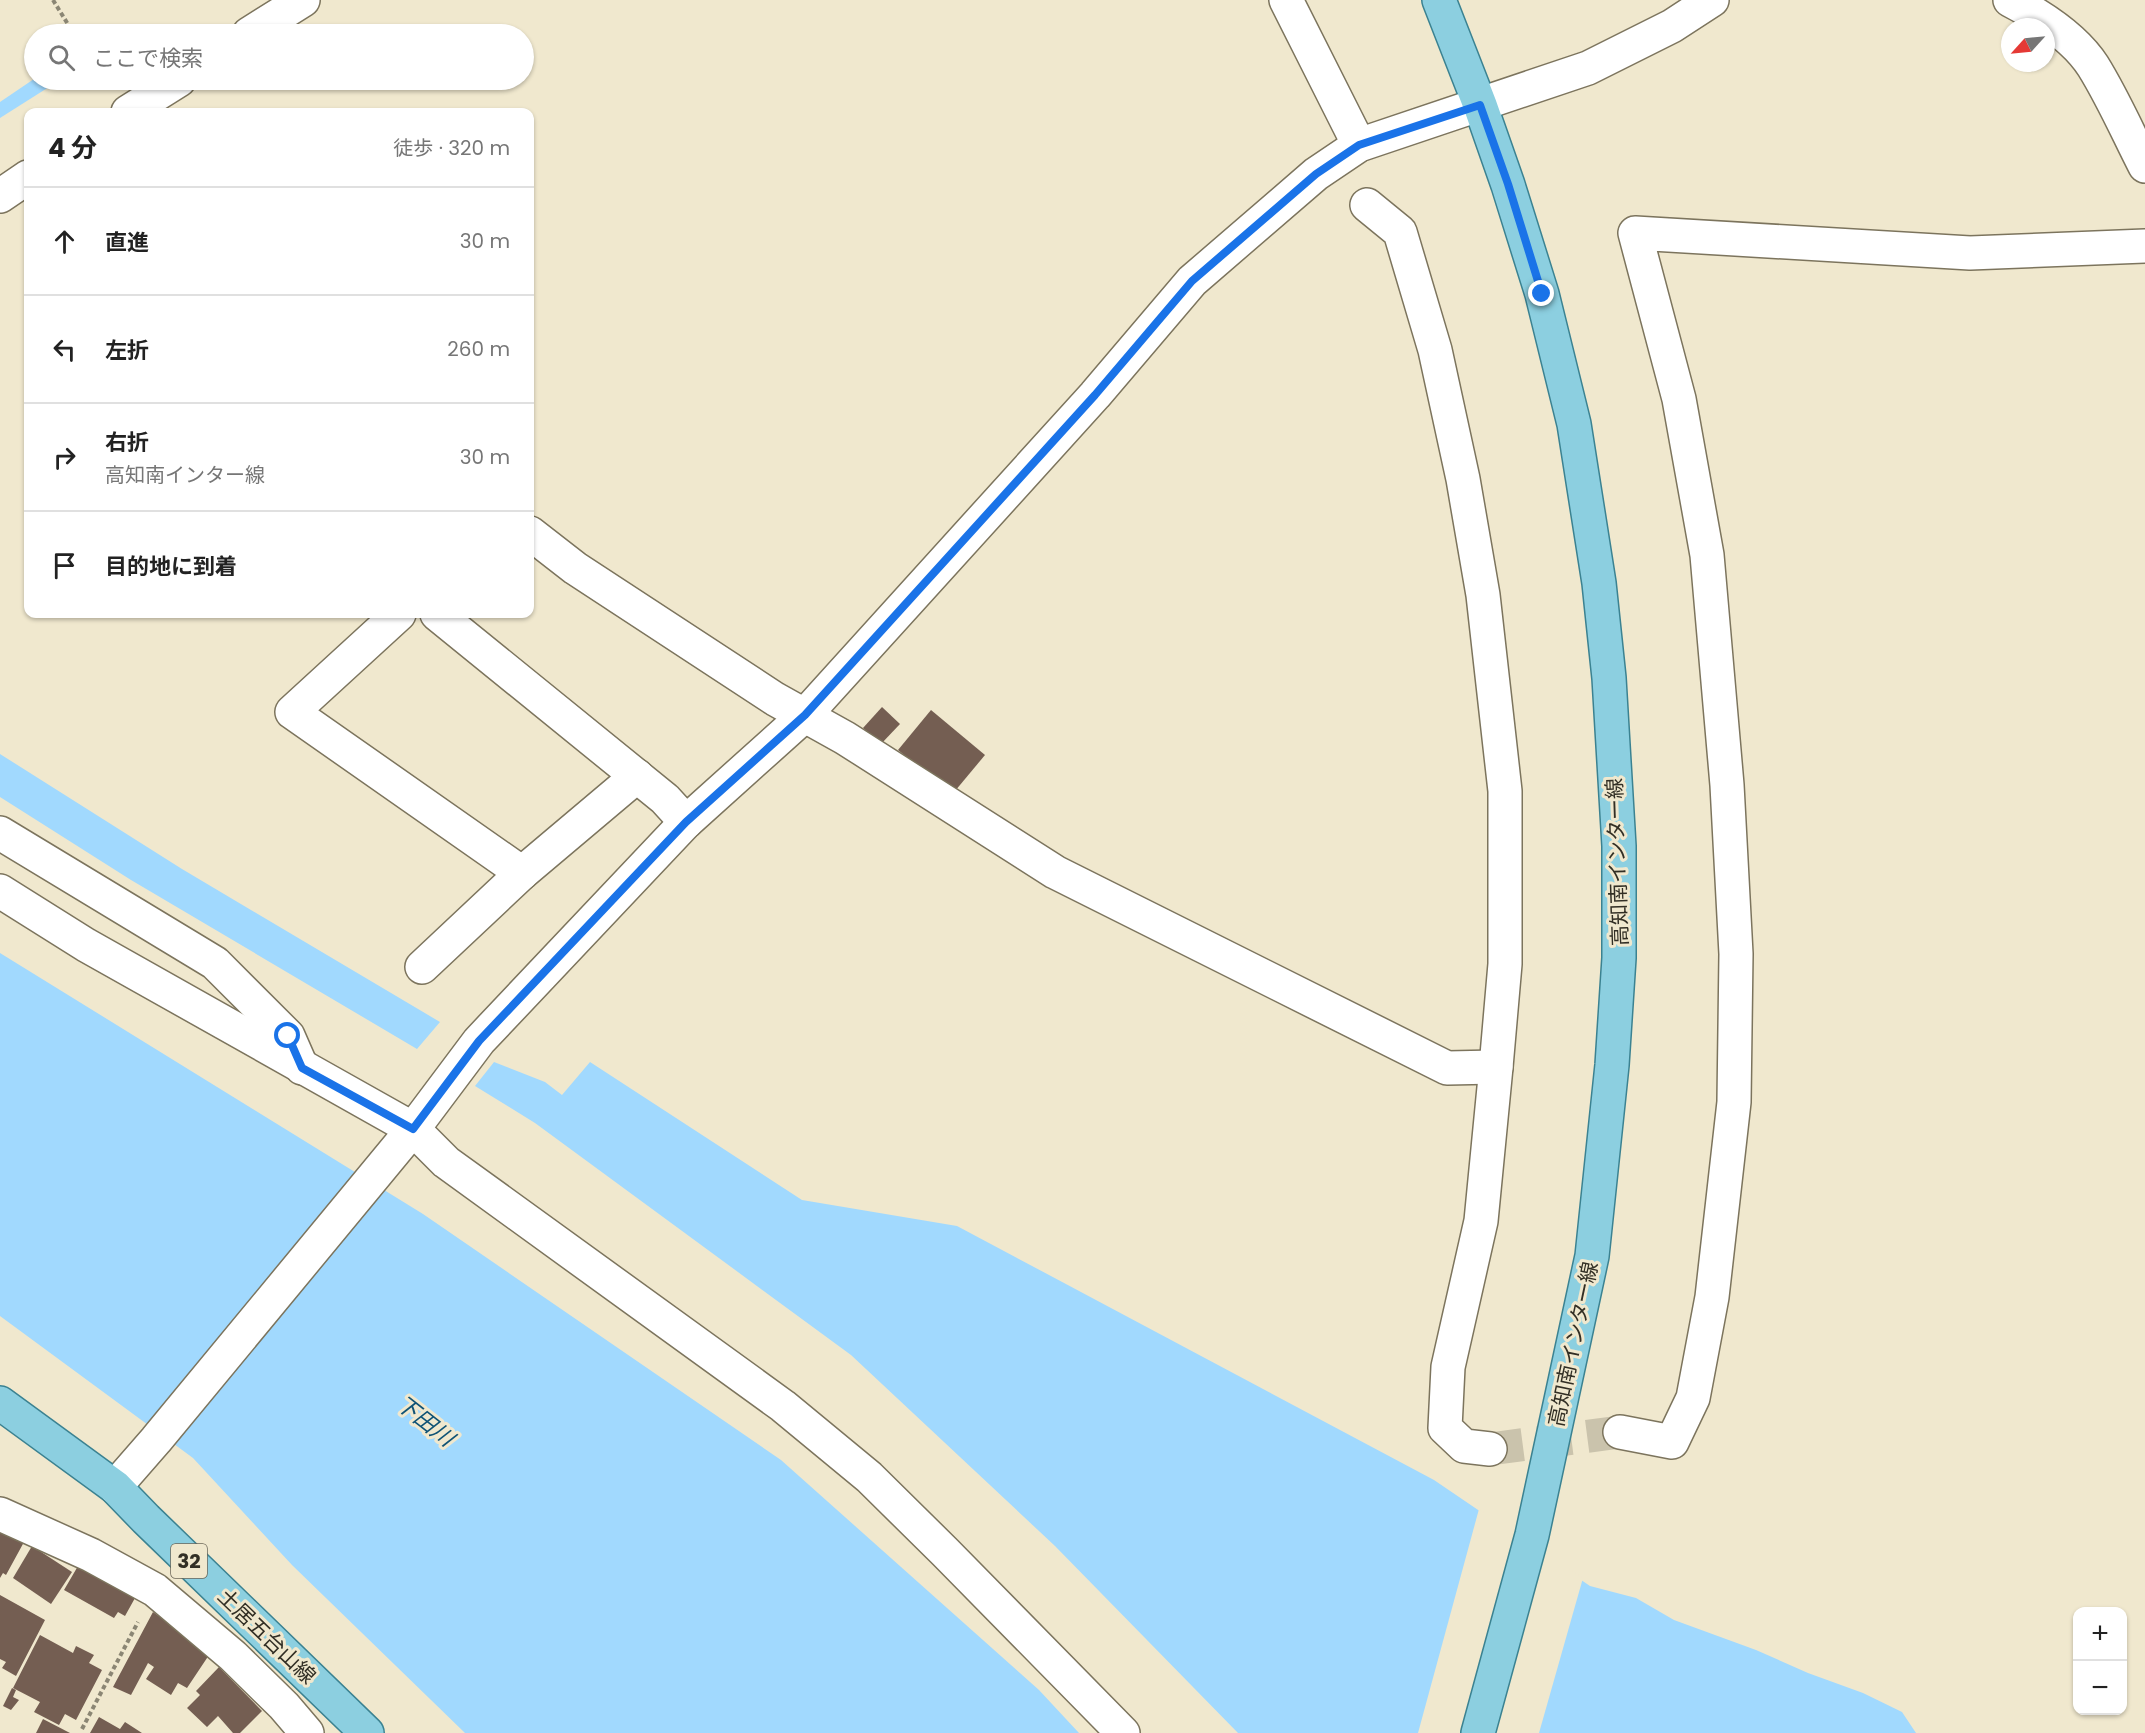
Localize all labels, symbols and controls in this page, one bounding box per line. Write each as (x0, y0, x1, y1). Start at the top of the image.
north arrow (2001, 18, 2055, 72)
search box (24, 24, 534, 90)
icon: search (45, 41, 78, 74)
text: ここで検索 (93, 43, 203, 74)
text: 4 分 (48, 130, 97, 166)
text: 徒歩 · 320 m (393, 134, 510, 162)
icon: ahead (48, 225, 81, 258)
text: 直進 (105, 227, 149, 258)
text: 30 m (460, 227, 510, 255)
route end (1528, 280, 1554, 306)
icon: left (48, 333, 81, 366)
text: 左折 (105, 335, 149, 366)
text: 260 m (447, 335, 510, 363)
text: 右折 (105, 427, 149, 458)
icon: right (48, 441, 81, 474)
text: 30 m (460, 443, 510, 471)
text: 高知南インター線 (105, 461, 265, 489)
icon: arrive (48, 549, 81, 582)
text: 目的地に到着 (105, 551, 237, 582)
street label: 高知南インター線 (1600, 778, 1634, 946)
route start (274, 1022, 300, 1048)
street label: 高知南インター線 (1541, 1259, 1605, 1429)
water label: 下田川 (389, 1388, 462, 1455)
road number: 32 (171, 1544, 207, 1578)
street label: 土居五台山線 (212, 1582, 322, 1690)
map controls (2073, 1607, 2127, 1715)
button: + (2073, 1607, 2127, 1661)
button: − (2073, 1661, 2127, 1715)

